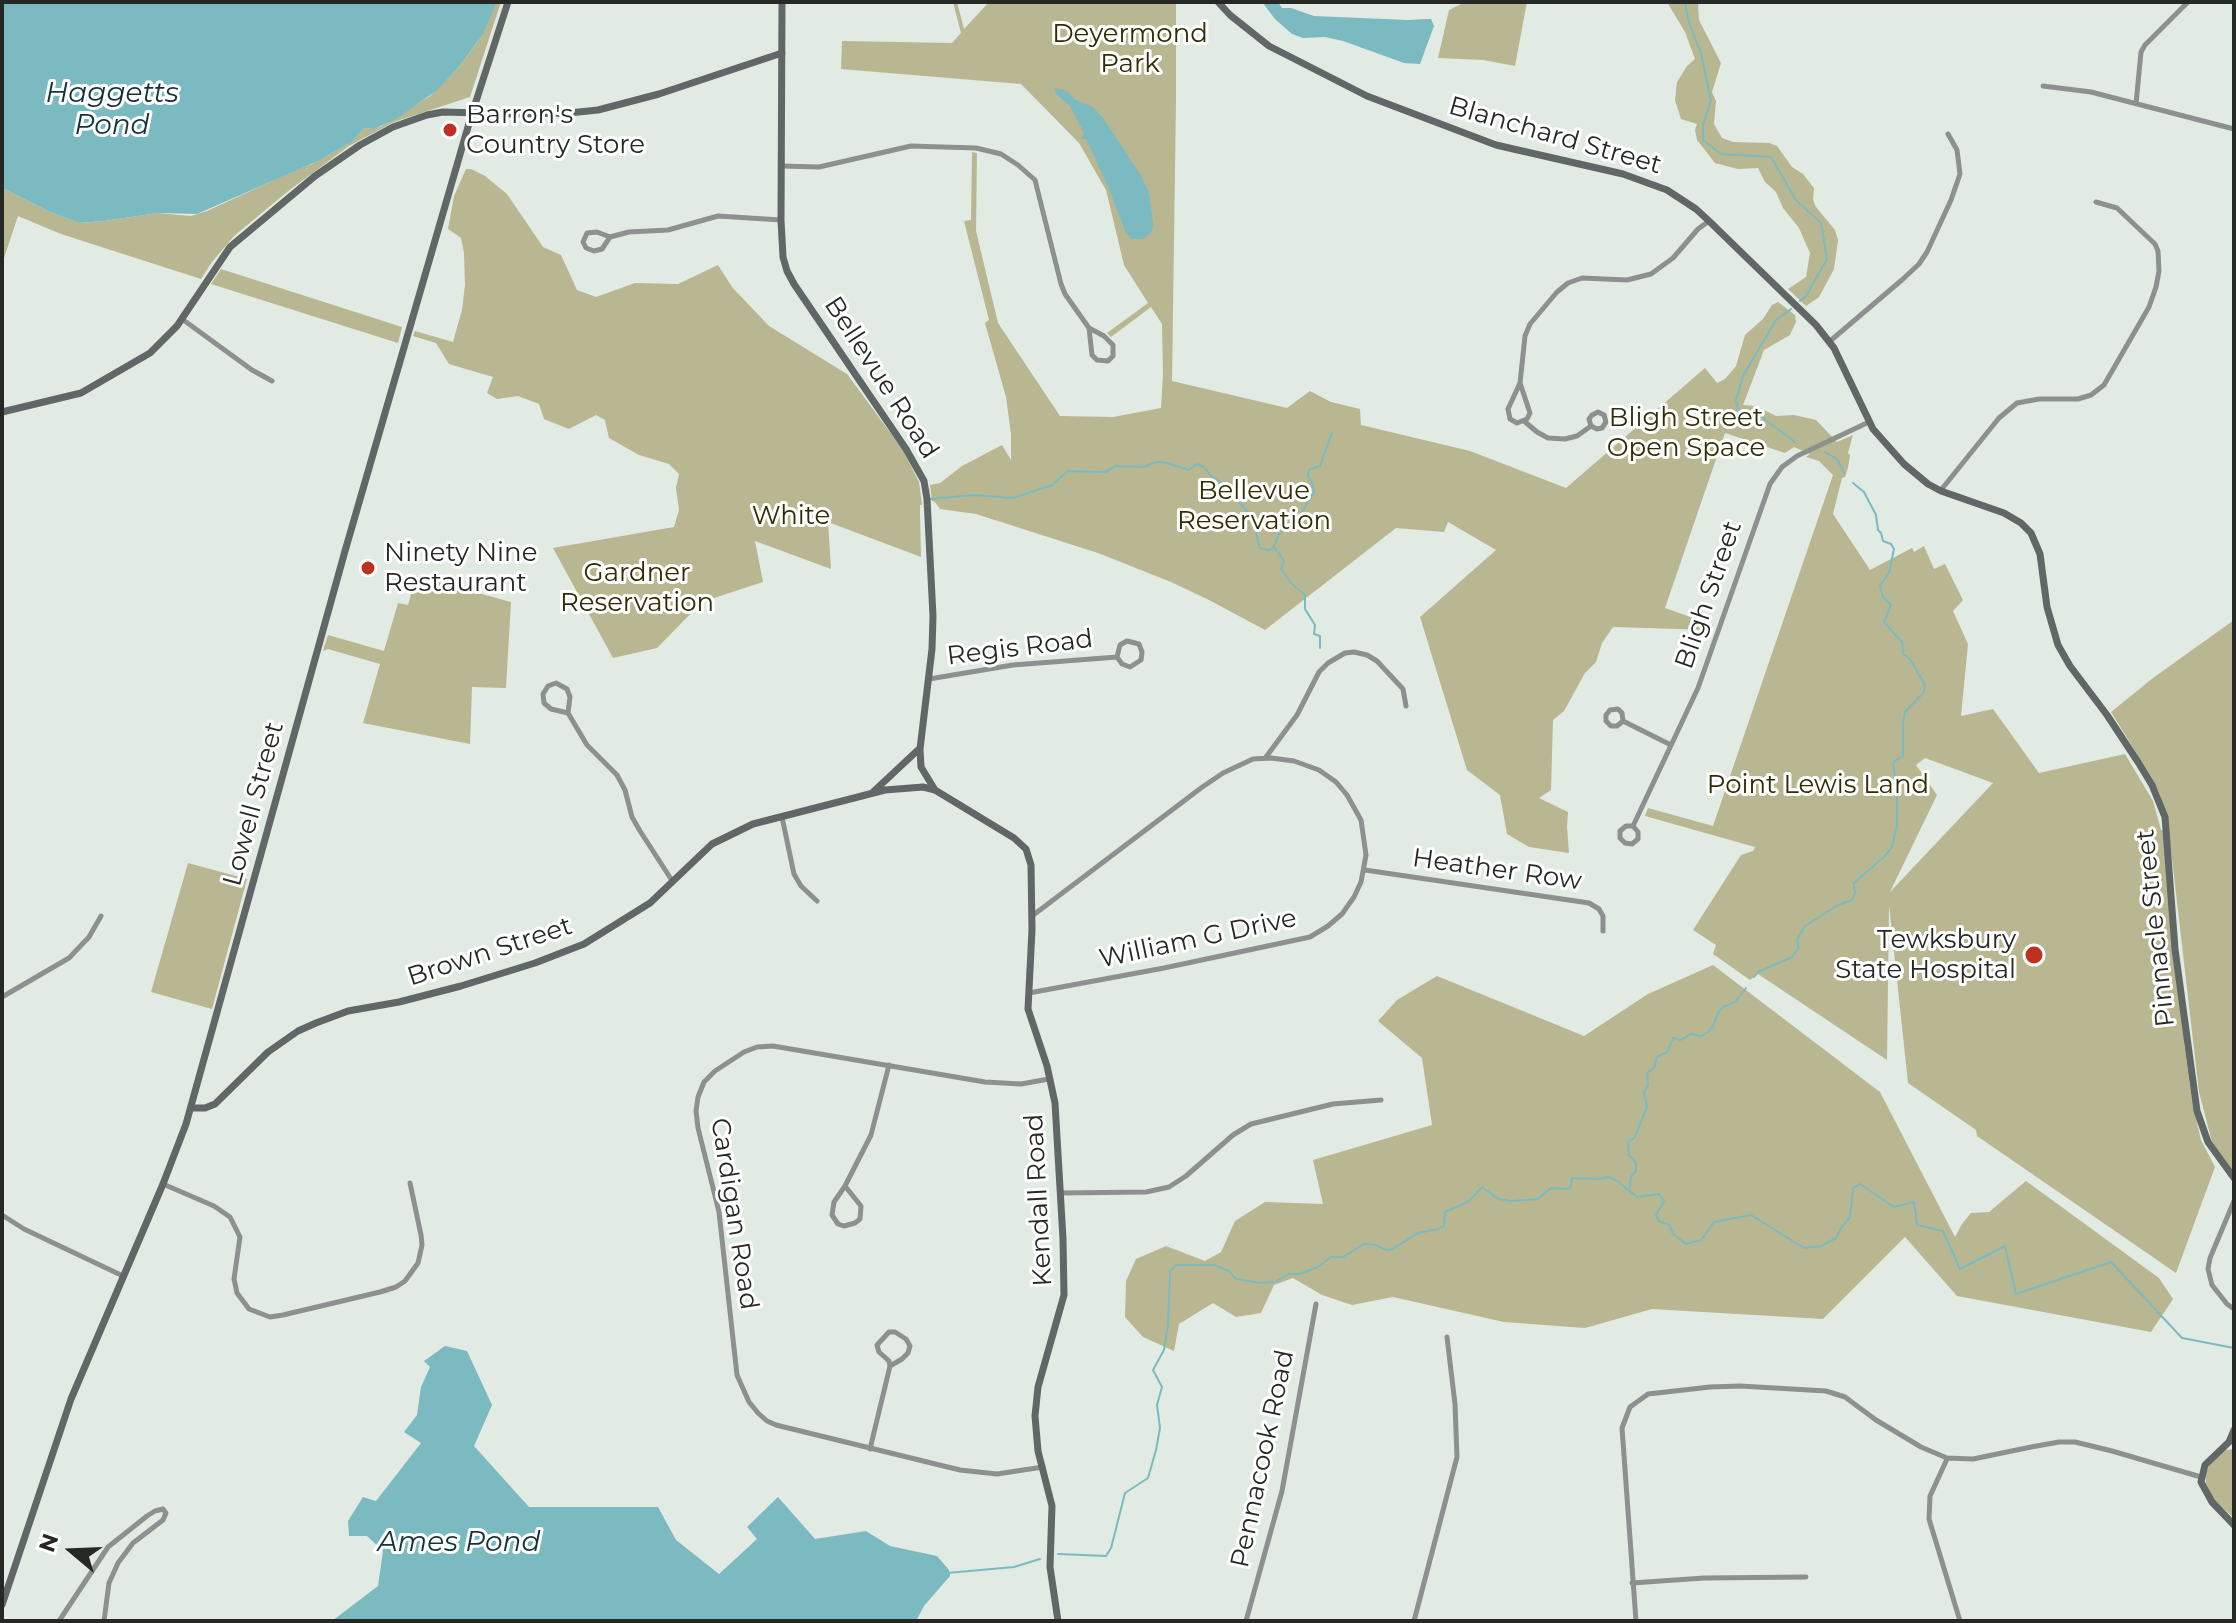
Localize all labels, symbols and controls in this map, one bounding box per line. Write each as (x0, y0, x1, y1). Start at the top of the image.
park label: Deyermond Park (1052, 18, 1208, 80)
water label: Haggetts Pond (45, 77, 179, 143)
street label: Blanchard Street (1445, 91, 1665, 181)
place label: Barron's Country Store (466, 99, 645, 160)
marker: Barron's Country Store (441, 121, 459, 139)
street label: Bellevue Road (817, 291, 945, 465)
park label: Bligh Street Open Space (1607, 402, 1765, 464)
park label: Bellevue Reservation (1177, 475, 1331, 536)
park label: White (752, 500, 830, 532)
street label: Bligh Street (1669, 517, 1749, 673)
place label: Ninety Nine Restaurant (384, 537, 537, 598)
park label: Gardner Reservation (560, 557, 714, 618)
marker: Ninety Nine Restaurant (359, 559, 377, 577)
street label: Regis Road (945, 624, 1095, 672)
street label: Lowell Street (217, 719, 291, 889)
park label: Point Lewis Land (1707, 769, 1929, 801)
street label: Pinnacle Street (2130, 828, 2182, 1028)
street label: Heather Row (1410, 843, 1584, 897)
street label: William G Drive (1096, 903, 1300, 975)
street label: Brown Street (404, 911, 576, 993)
place label: Tewksbury State Hospital (1835, 924, 2016, 986)
marker: Tewksbury State Hospital (2023, 944, 2045, 966)
street label: Kendall Road (1019, 1113, 1059, 1287)
street label: Cardigan Road (703, 1116, 765, 1312)
street label: Pennacook Road (1225, 1347, 1301, 1571)
north arrow (32, 1511, 112, 1591)
water label: Ames Pond (378, 1526, 540, 1560)
text: N (33, 1530, 64, 1556)

